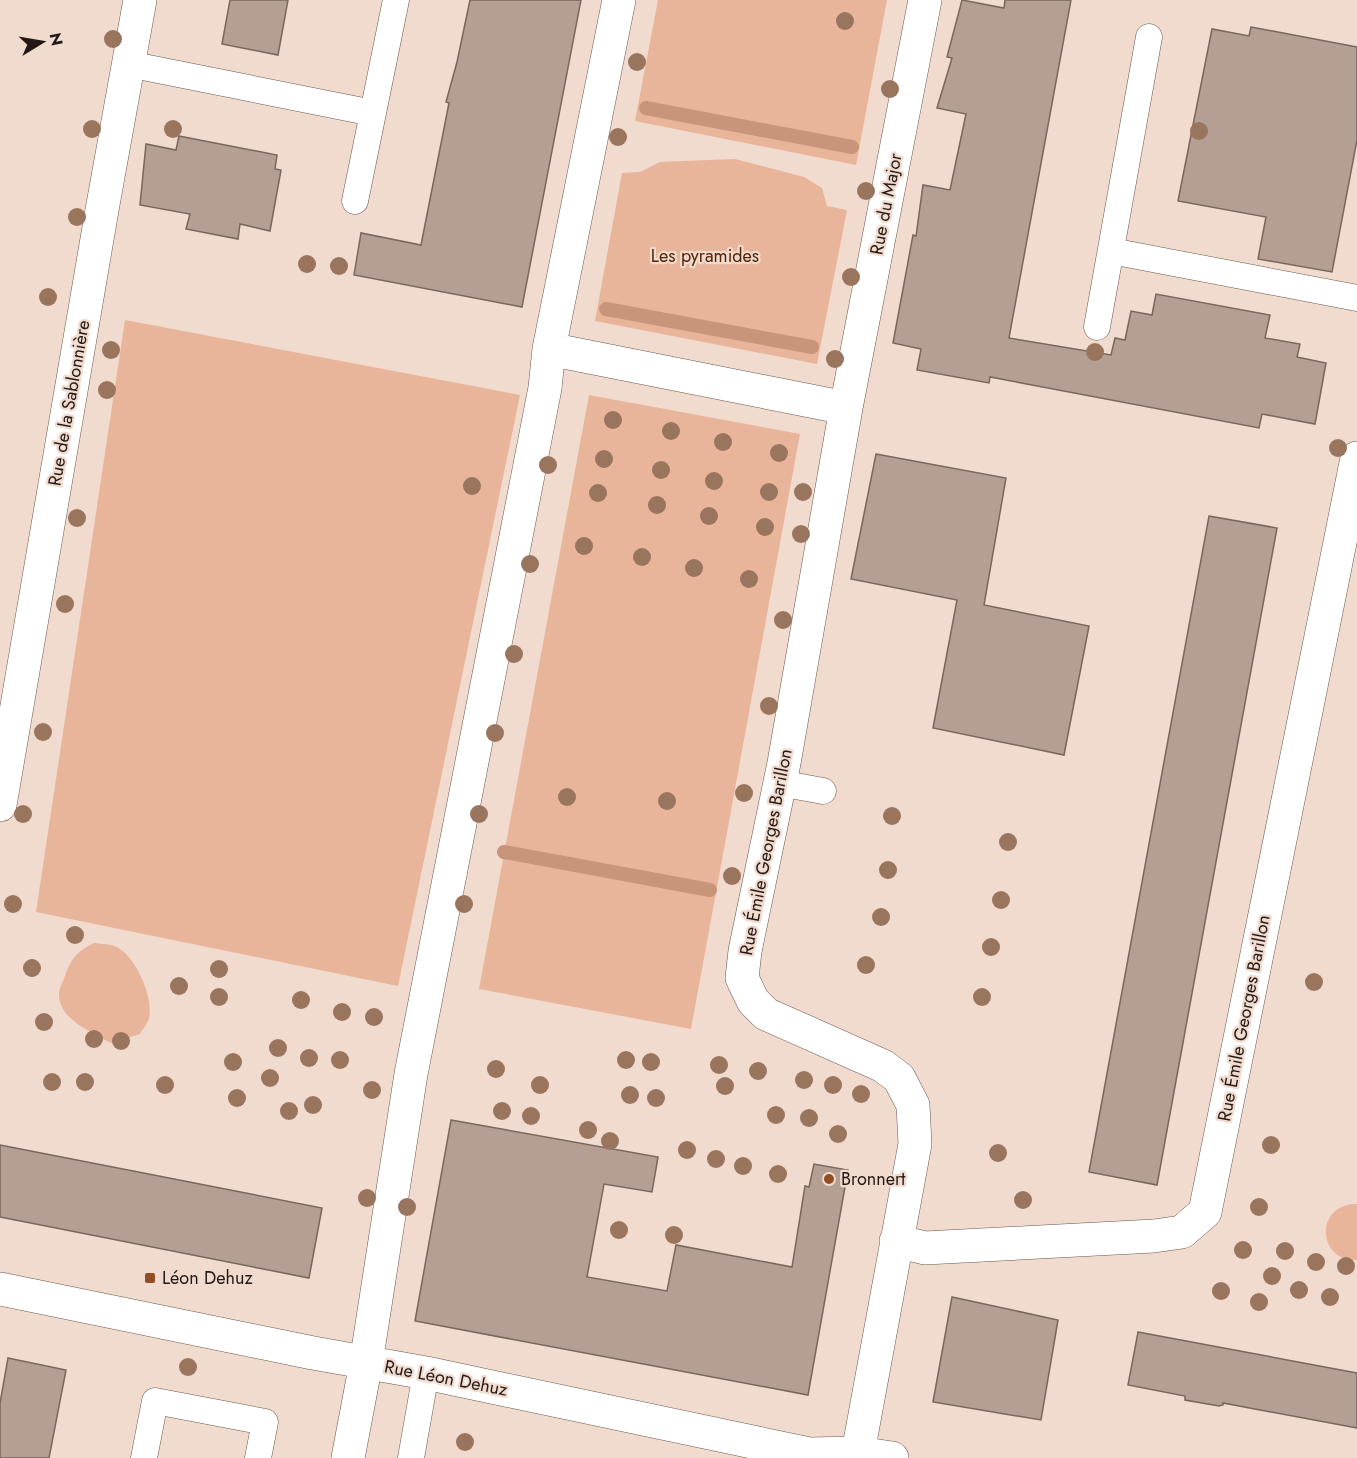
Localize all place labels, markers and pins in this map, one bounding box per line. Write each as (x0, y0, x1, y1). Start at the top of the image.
place label: Bronnert (841, 1166, 906, 1192)
marker: Bronnert (822, 1172, 836, 1186)
place label: Léon Dehuz (162, 1265, 253, 1291)
marker: Léon Dehuz (143, 1271, 157, 1285)

